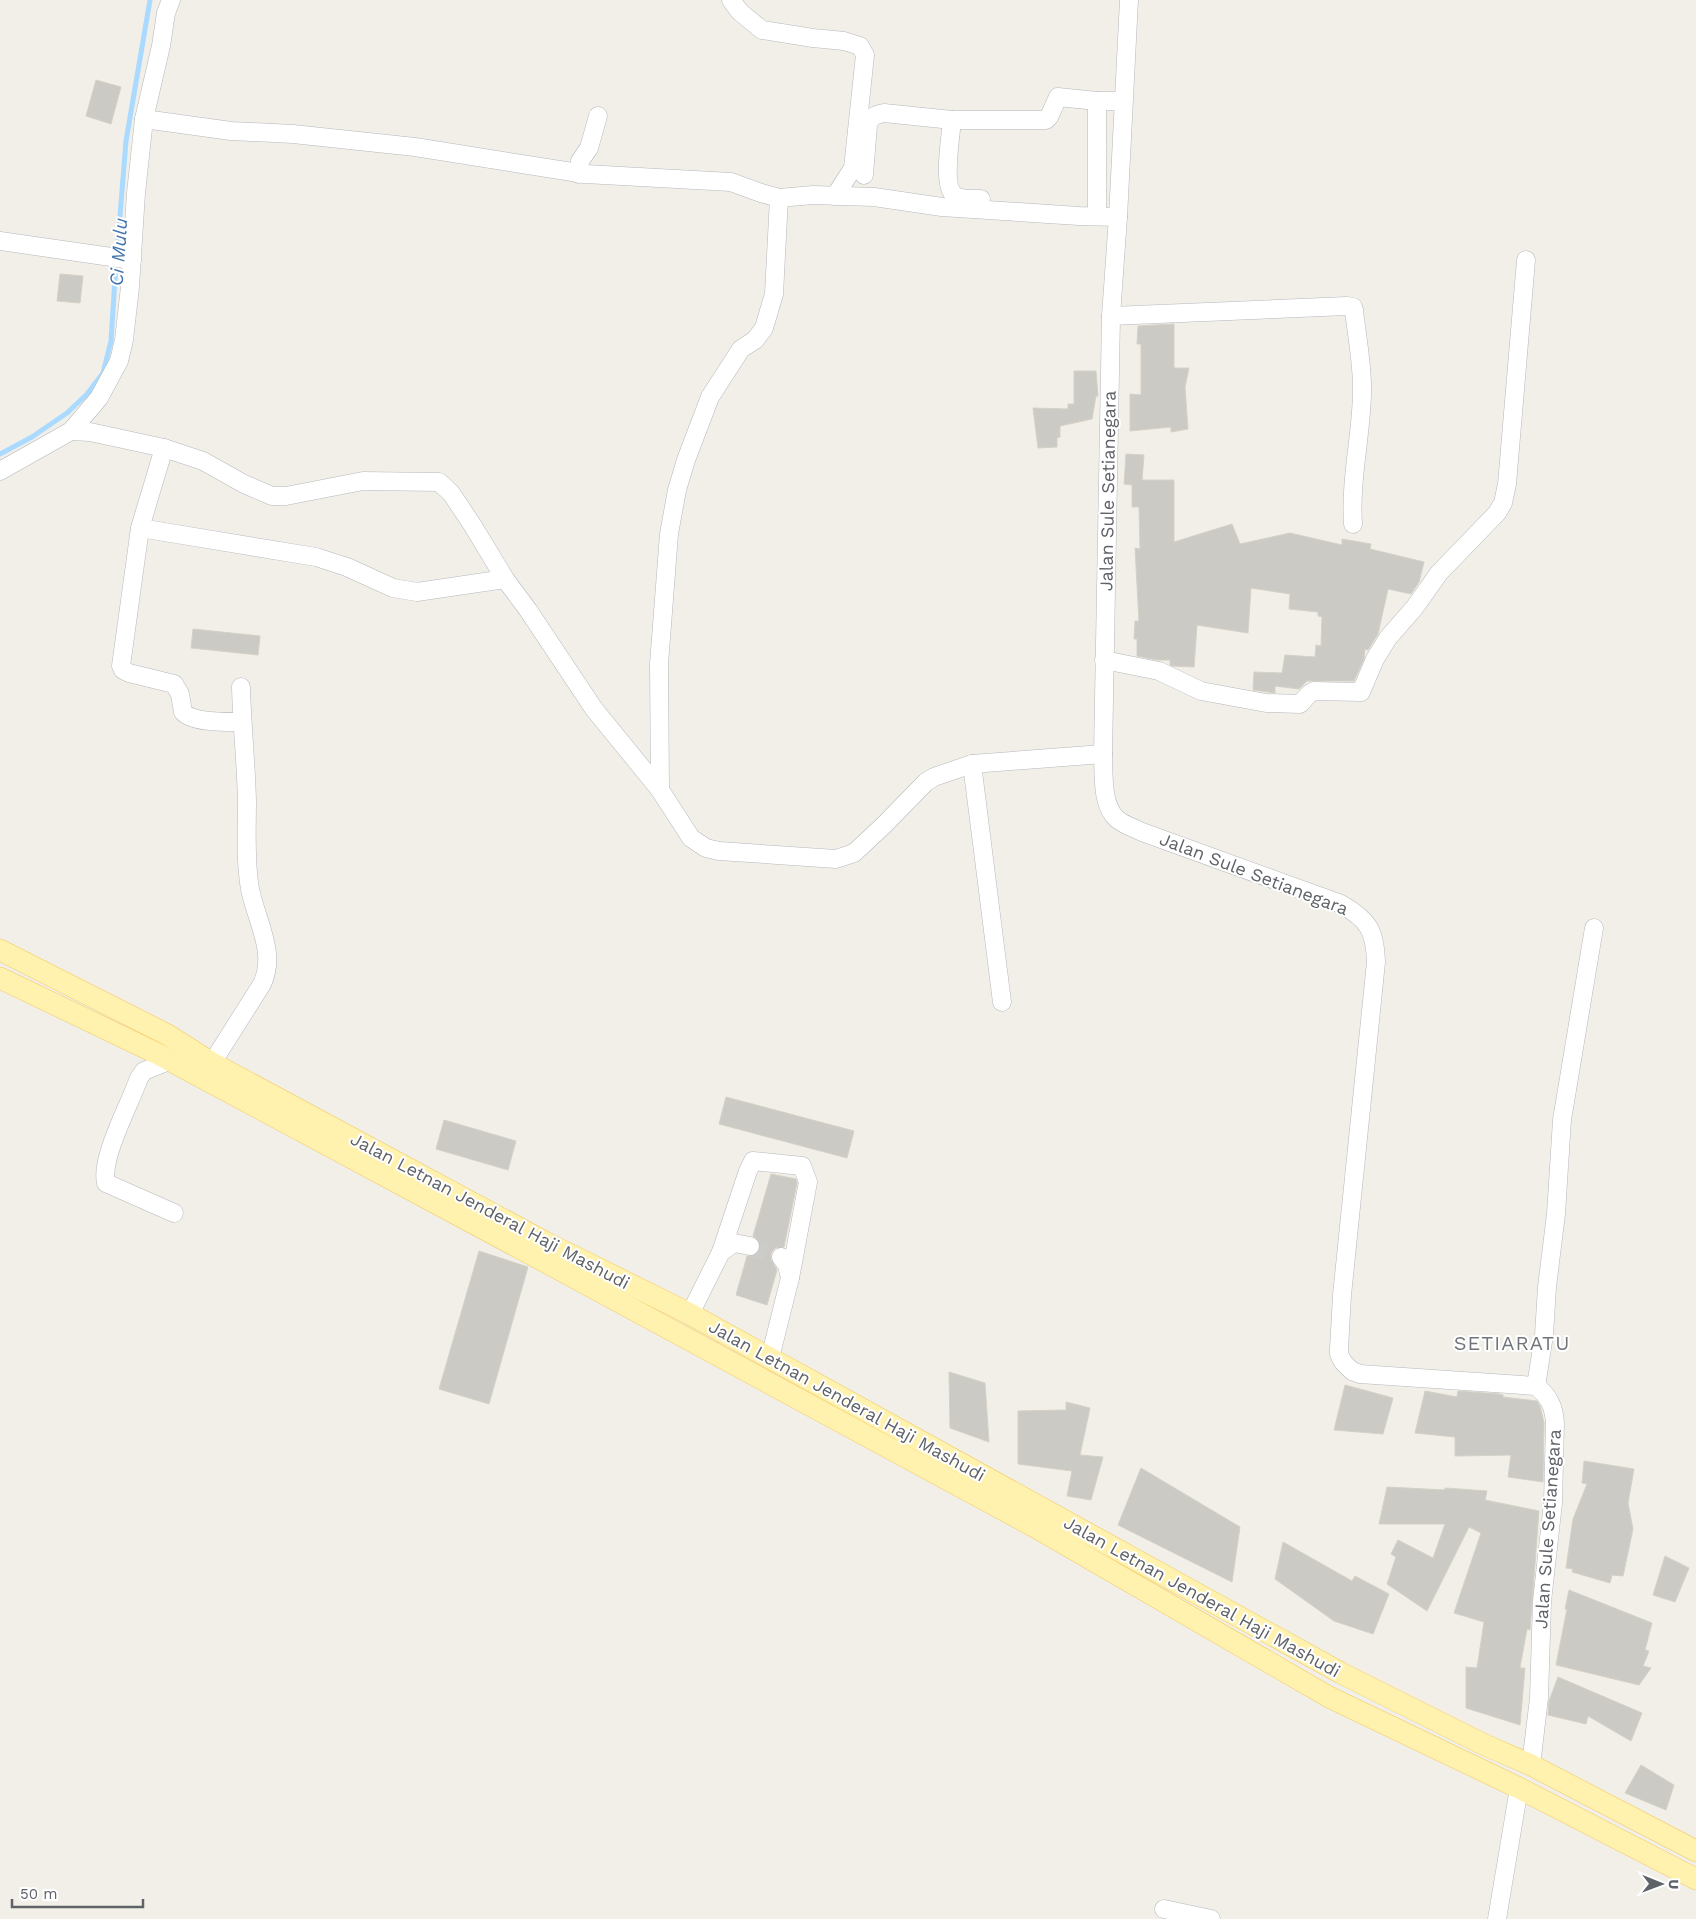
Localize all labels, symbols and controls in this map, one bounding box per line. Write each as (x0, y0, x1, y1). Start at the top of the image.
water label: Ci Mulu (105, 217, 132, 287)
street label: Jalan Sule Setianegara (1095, 391, 1120, 591)
street label: Jalan Sule Setianegara (1157, 828, 1351, 919)
street label: Jalan Letnan Jenderal Haji Mashudi (347, 1128, 633, 1293)
street label: Jalan Letnan Jenderal Haji Mashudi (705, 1315, 989, 1486)
district label: SETIARATU (1454, 1331, 1570, 1355)
street label: Jalan Sule Setianegara (1530, 1428, 1565, 1630)
street label: Jalan Letnan Jenderal Haji Mashudi (1060, 1511, 1344, 1682)
north arrow (1636, 1859, 1686, 1909)
scale bar (12, 1876, 144, 1908)
text: U (1666, 1879, 1682, 1889)
text: 50 m (20, 1885, 57, 1903)

